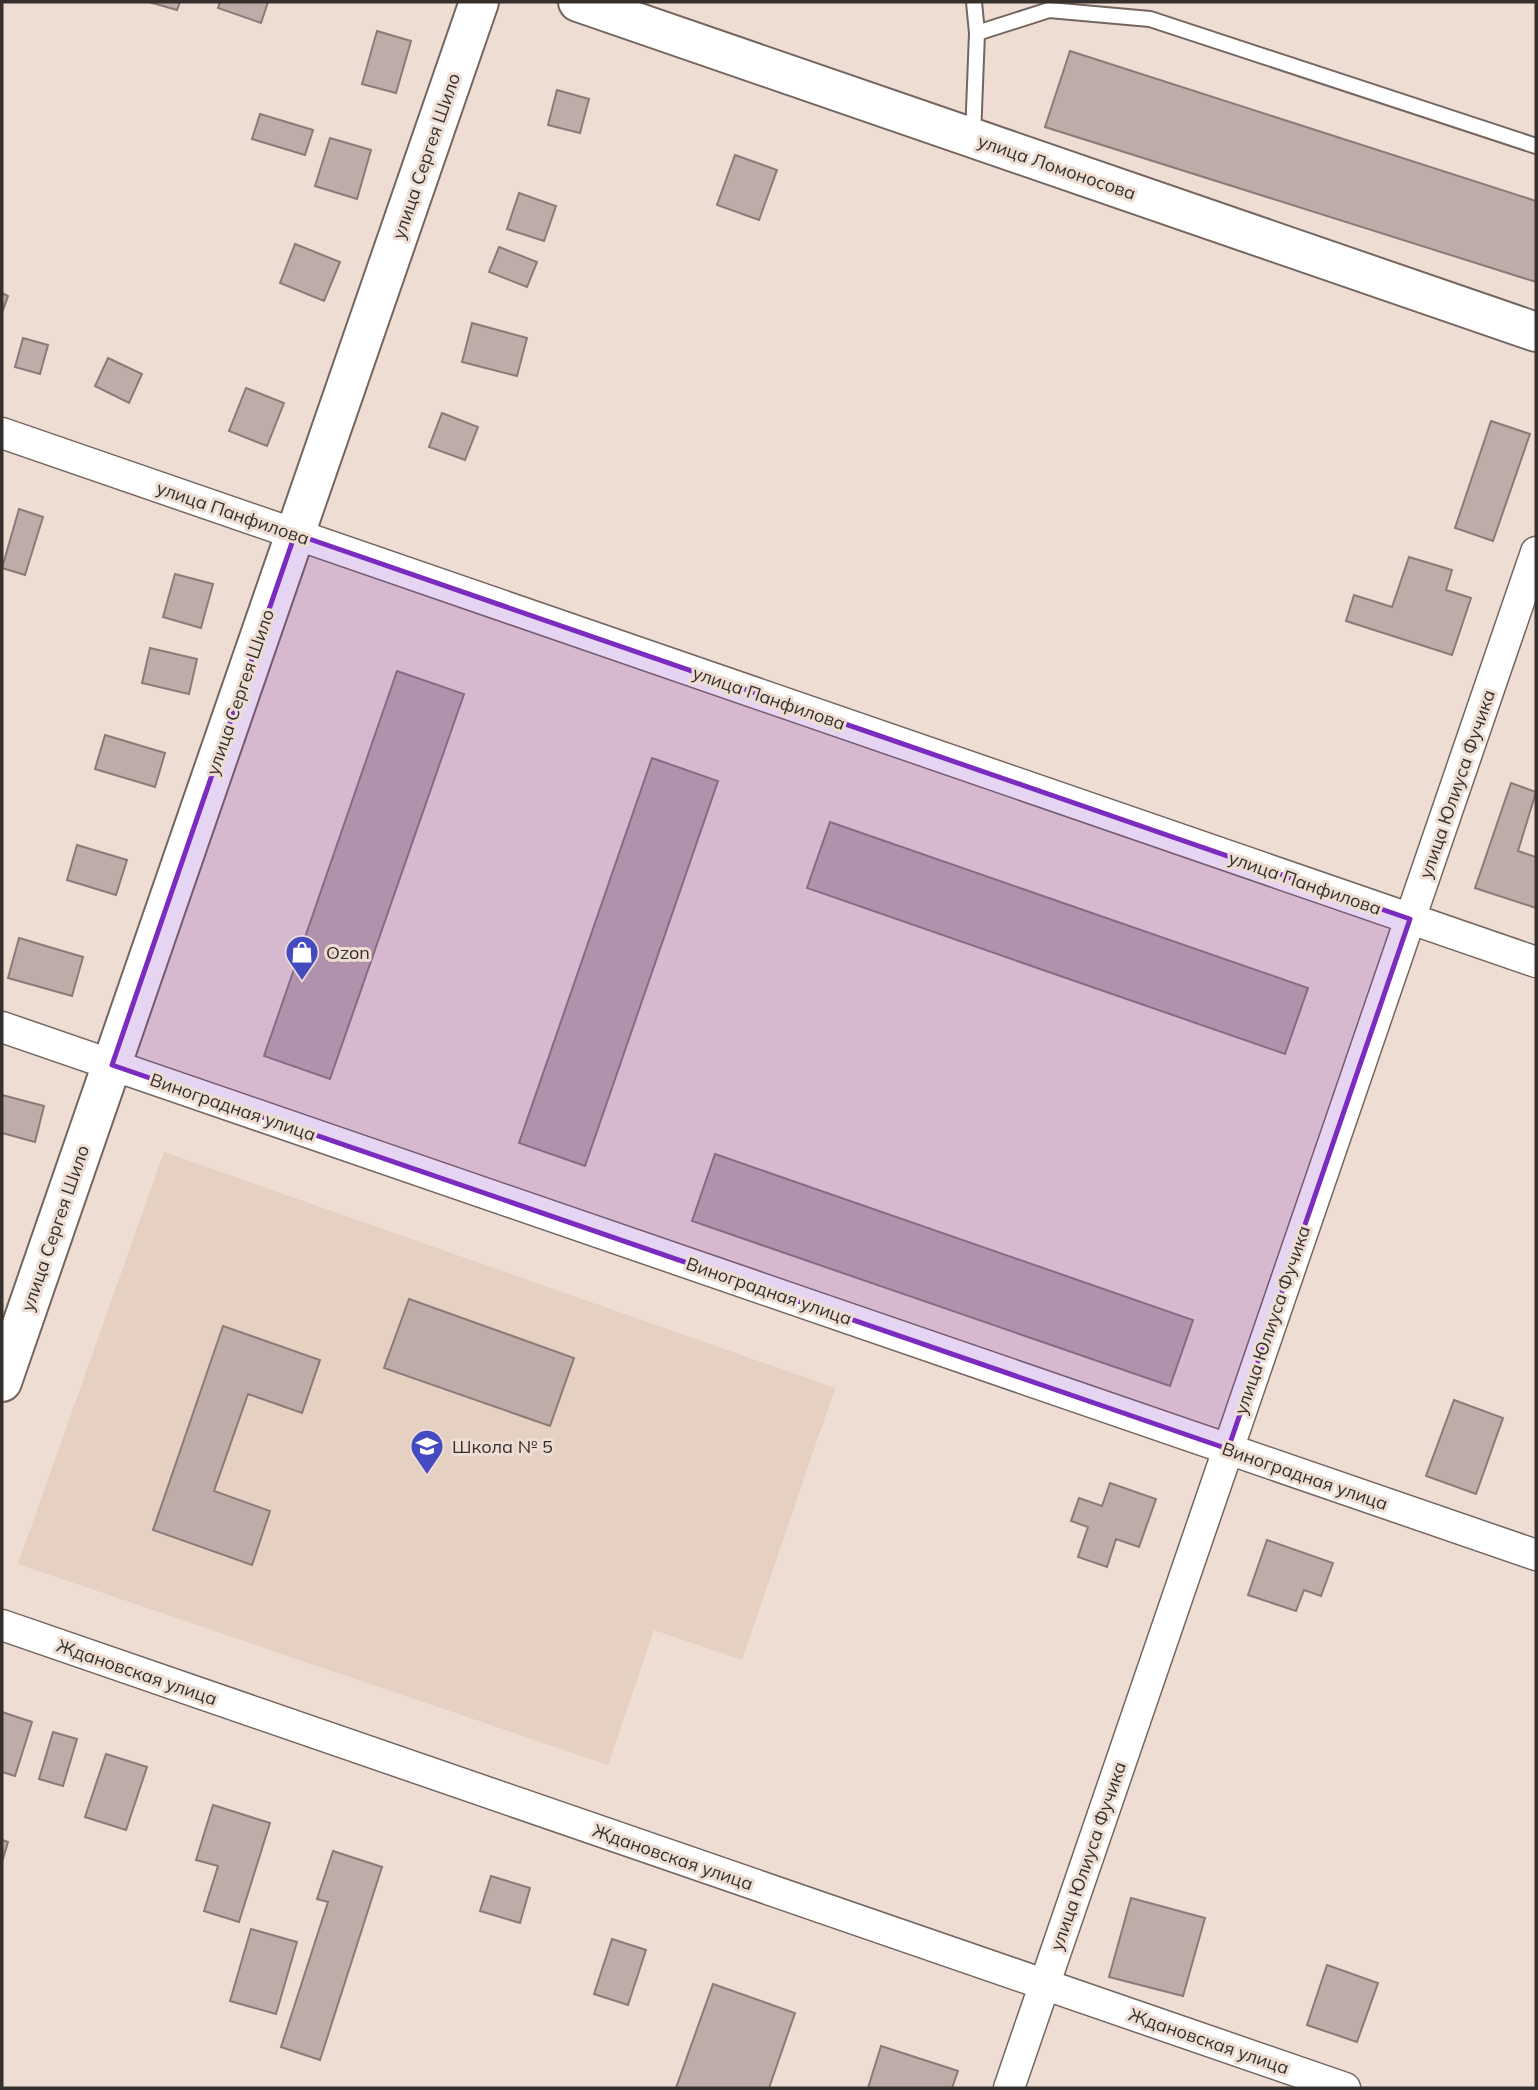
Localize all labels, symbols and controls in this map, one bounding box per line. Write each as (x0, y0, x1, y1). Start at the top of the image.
street label: улица Сергея Шило (387, 70, 465, 242)
street label: улица Ломоносова (975, 129, 1139, 205)
street label: улица Панфилова (154, 476, 312, 550)
street label: улица Сергея Шило (201, 606, 279, 778)
street label: улица Панфилова (690, 661, 848, 735)
street label: улица Юлиуса Фучика (1414, 687, 1500, 881)
street label: улица Панфилова (1226, 846, 1384, 920)
shop icon: Ozon (283, 933, 321, 982)
place label: Ozon (326, 941, 370, 964)
street label: Виноградная улица (147, 1068, 319, 1146)
street label: улица Сергея Шило (16, 1142, 94, 1314)
street label: улица Юлиуса Фучика (1229, 1223, 1315, 1417)
street label: Виноградная улица (683, 1252, 855, 1330)
school or university icon: Школа № 5 (408, 1427, 446, 1476)
place label: Школа № 5 (452, 1435, 553, 1458)
street label: Виноградная улица (1219, 1437, 1391, 1515)
street label: Ждановская улица (54, 1634, 220, 1710)
street label: улица Юлиуса Фучика (1045, 1759, 1131, 1953)
street label: Ждановская улица (590, 1819, 756, 1895)
street label: Ждановская улица (1126, 2003, 1292, 2079)

